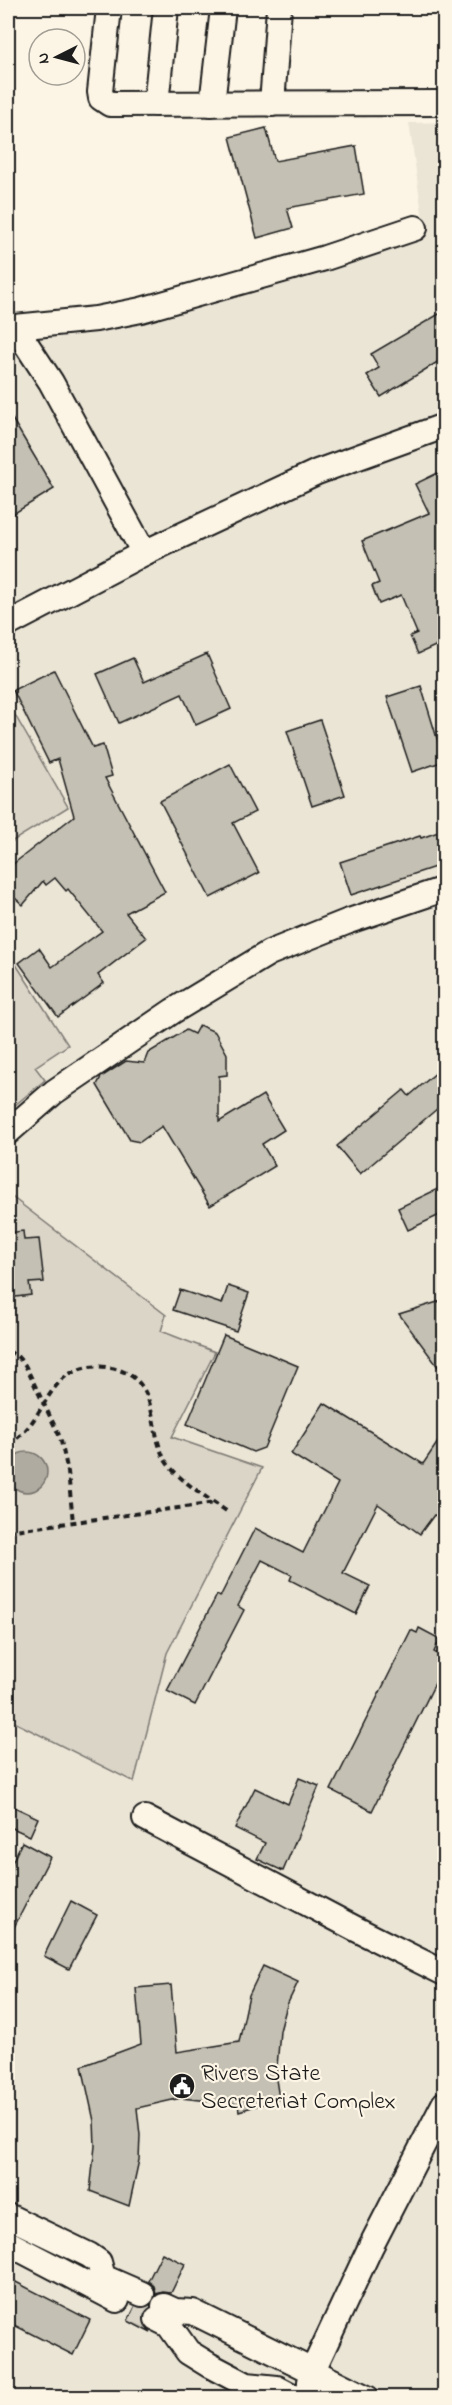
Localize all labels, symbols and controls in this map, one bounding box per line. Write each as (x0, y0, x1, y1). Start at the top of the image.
north arrow (27, 27, 87, 87)
text: N (32, 52, 57, 65)
place label: Rivers State Secreteriat Complex (201, 2057, 396, 2120)
public building icon: Rivers State Secreteriat Complex (167, 2071, 197, 2101)

